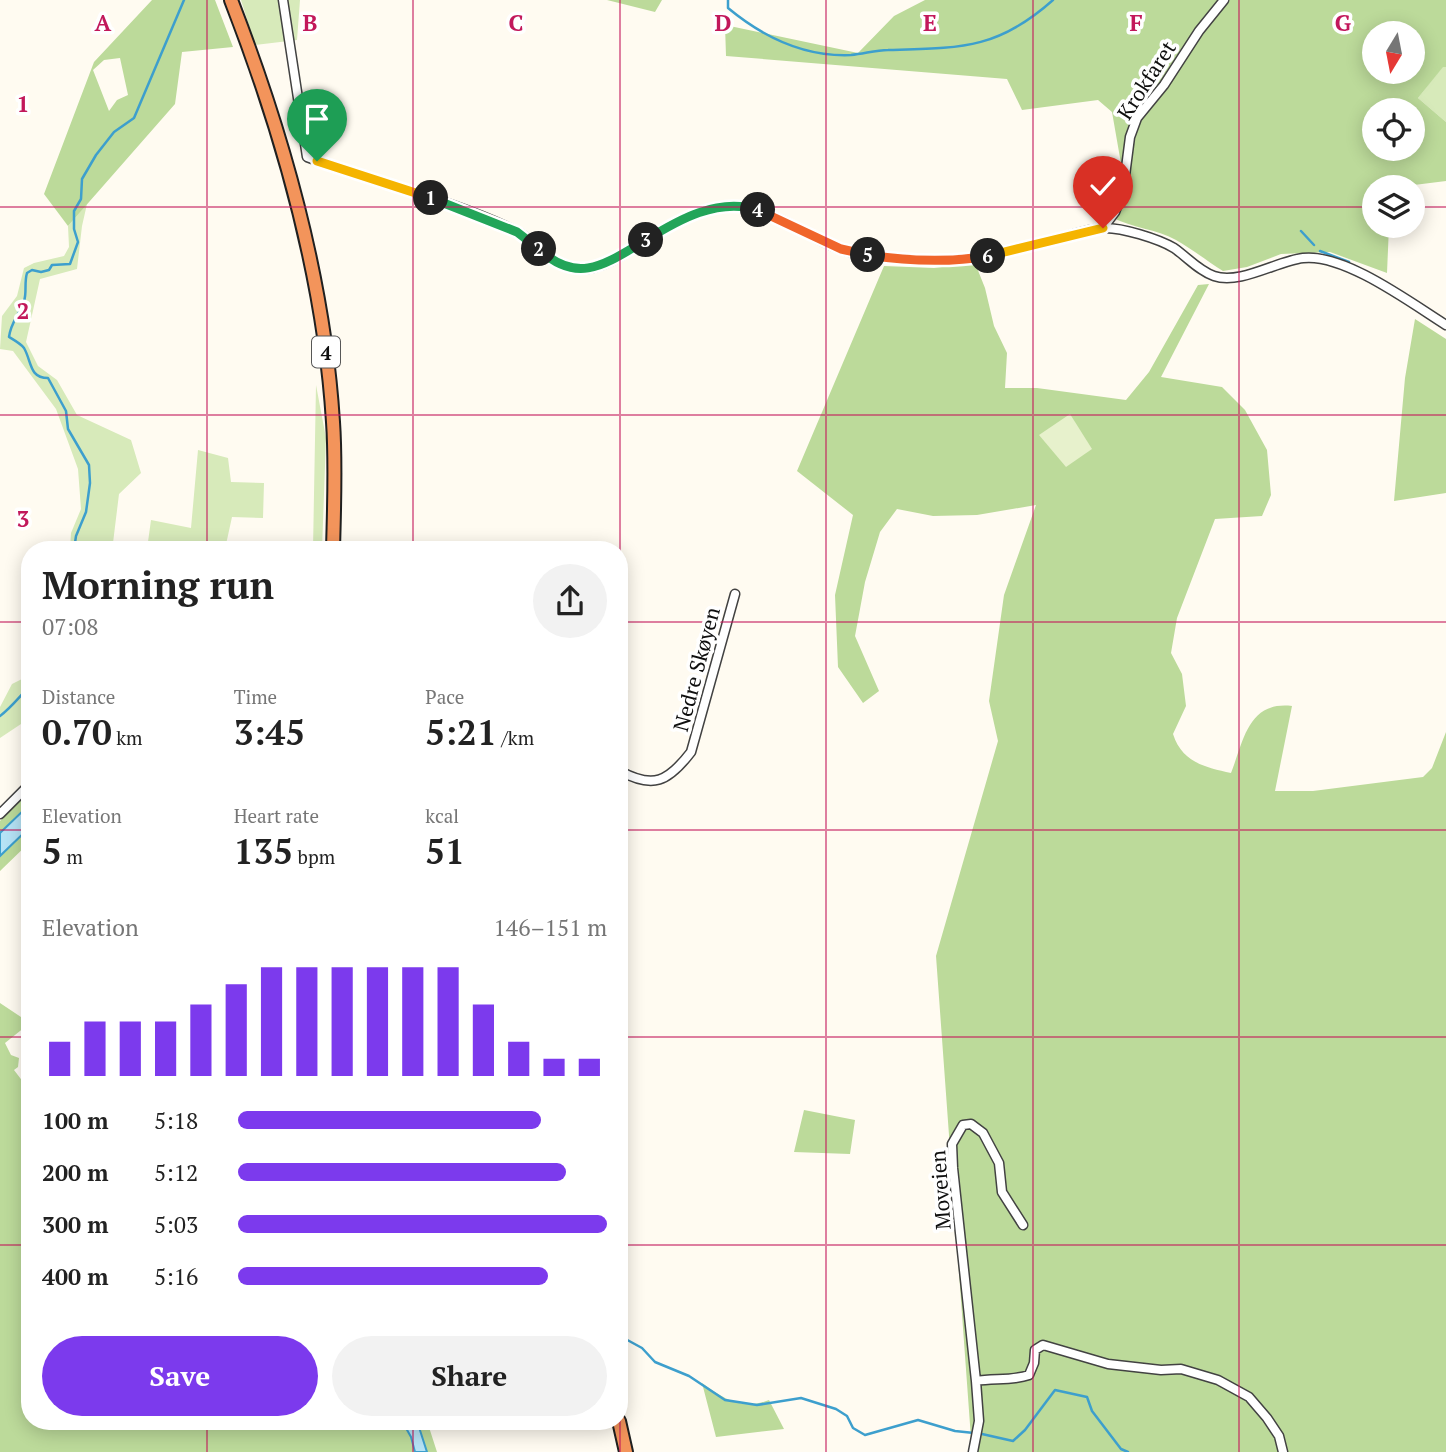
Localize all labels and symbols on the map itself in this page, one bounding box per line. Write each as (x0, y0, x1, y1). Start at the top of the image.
text: A (95, 7, 112, 38)
text: B (303, 7, 318, 38)
text: C (509, 7, 524, 38)
text: D (715, 7, 732, 38)
text: E (923, 7, 937, 38)
text: F (1129, 7, 1143, 38)
text: G (1335, 7, 1352, 38)
north arrow (1362, 21, 1424, 84)
street label: Krokfaret (1110, 35, 1182, 125)
text: 1 (17, 88, 30, 119)
pin (287, 89, 347, 161)
pin (1073, 156, 1133, 228)
pin: 1 (414, 180, 448, 216)
pin: 4 (740, 192, 776, 228)
pin: 3 (628, 222, 664, 258)
pin: 2 (522, 232, 556, 266)
pin: 5 (850, 238, 886, 272)
pin: 6 (970, 238, 1006, 274)
text: 2 (17, 295, 30, 326)
road number: 4 (312, 336, 340, 368)
text: 3 (17, 503, 30, 534)
street label: Nedre Skøyen (666, 603, 726, 734)
street label: Moveien (923, 1149, 957, 1231)

